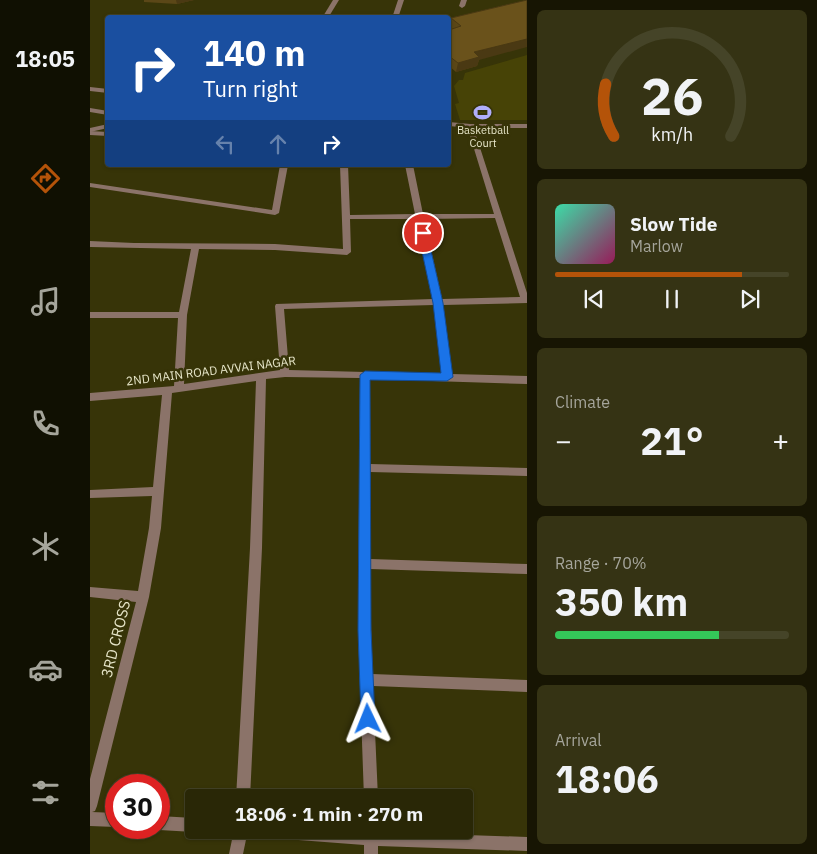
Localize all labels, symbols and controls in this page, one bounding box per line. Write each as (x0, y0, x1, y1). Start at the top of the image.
text: 140 m (203, 30, 306, 76)
icon: right (120, 35, 185, 100)
text: 18:05 (15, 44, 75, 73)
text: 26 (641, 62, 703, 129)
text: Turn right (203, 74, 298, 103)
sports icon: Basketball Court (473, 102, 493, 122)
place label: Basketball Court (457, 123, 509, 150)
text: km/h (651, 123, 693, 146)
icon: left (211, 130, 239, 158)
icon: ahead (264, 130, 292, 158)
icon: right (317, 130, 345, 158)
icon: directions (28, 161, 63, 196)
pin (402, 212, 444, 254)
text: Slow Tide (630, 212, 717, 236)
icon: arrive (409, 219, 437, 247)
text: Marlow (630, 236, 683, 256)
icon: music (28, 284, 63, 319)
icon: previous (580, 285, 608, 313)
icon: pause (658, 285, 686, 313)
icon: next (736, 285, 764, 313)
street label: 2ND MAIN ROAD AVVAI NAGAR (125, 353, 297, 388)
text: Climate (555, 392, 610, 412)
icon: phone (28, 406, 63, 441)
text: 21° (640, 416, 704, 465)
text: − (555, 422, 572, 459)
text: + (772, 422, 789, 459)
icon: climate (28, 529, 63, 564)
text: Range · 70% (555, 553, 647, 573)
text: 350 km (555, 577, 688, 626)
street label: 3RD CROSS (97, 598, 134, 679)
icon: car (28, 652, 63, 687)
position arrow (341, 692, 393, 744)
text: Arrival (555, 730, 602, 750)
text: 18:06 (555, 754, 659, 803)
speed limit sign: 30 (105, 774, 170, 839)
icon: filters (28, 775, 63, 810)
text: 18:06 · 1 min · 270 m (235, 802, 423, 826)

